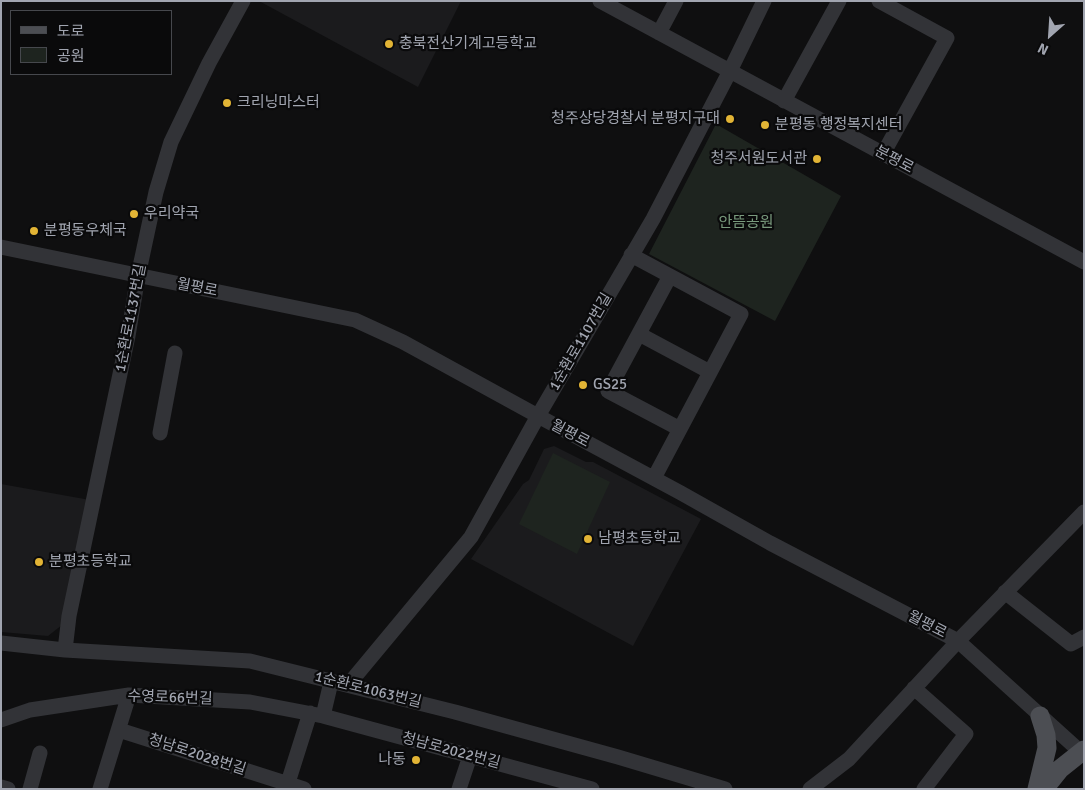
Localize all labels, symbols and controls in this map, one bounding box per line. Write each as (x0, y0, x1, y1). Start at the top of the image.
legend (10, 10, 172, 75)
north arrow (1025, 10, 1075, 60)
text: 도로 (57, 22, 85, 40)
place label: 충북전산기계고등학교 (399, 35, 537, 53)
marker: 충북전산기계고등학교 (383, 38, 395, 50)
text: N (1035, 39, 1051, 59)
text: 공원 (57, 47, 85, 65)
place label: 크리닝마스터 (237, 94, 320, 112)
marker: 크리닝마스터 (221, 97, 233, 109)
place label: 청주상당경찰서 분평지구대 (551, 110, 720, 128)
marker: 청주상당경찰서 분평지구대 (724, 113, 736, 125)
place label: 분평동 행정복지센터 (775, 116, 902, 134)
marker: 분평동 행정복지센터 (759, 119, 771, 131)
street label: 분평로 (871, 142, 917, 178)
place label: 청주서원도서관 (710, 150, 807, 168)
marker: 청주서원도서관 (811, 153, 823, 165)
place label: 우리약국 (144, 205, 199, 223)
marker: 우리약국 (128, 208, 140, 220)
park label: 안뜸공원 (718, 214, 774, 232)
place label: 분평동우체국 (44, 222, 127, 240)
marker: 분평동우체국 (28, 225, 40, 237)
street label: 1순환로1137번길 (112, 263, 150, 373)
street label: 월평로 (175, 275, 219, 301)
street label: 1순환로1107번길 (546, 290, 616, 394)
place label: GS25 (593, 376, 627, 394)
marker: GS25 (577, 379, 589, 391)
street label: 월평로 (547, 416, 593, 452)
place label: 남평초등학교 (598, 530, 681, 548)
marker: 남평초등학교 (582, 533, 594, 545)
place label: 분평초등학교 (49, 553, 132, 571)
marker: 분평초등학교 (33, 556, 45, 568)
street label: 월평로 (904, 608, 950, 642)
street label: 1순환로1063번길 (313, 668, 423, 712)
street label: 수영로66번길 (127, 688, 213, 708)
street label: 청남로2022번길 (400, 729, 502, 773)
street label: 청남로2028번길 (146, 731, 248, 779)
place label: 나동 (378, 751, 406, 769)
marker: 나동 (410, 754, 422, 766)

